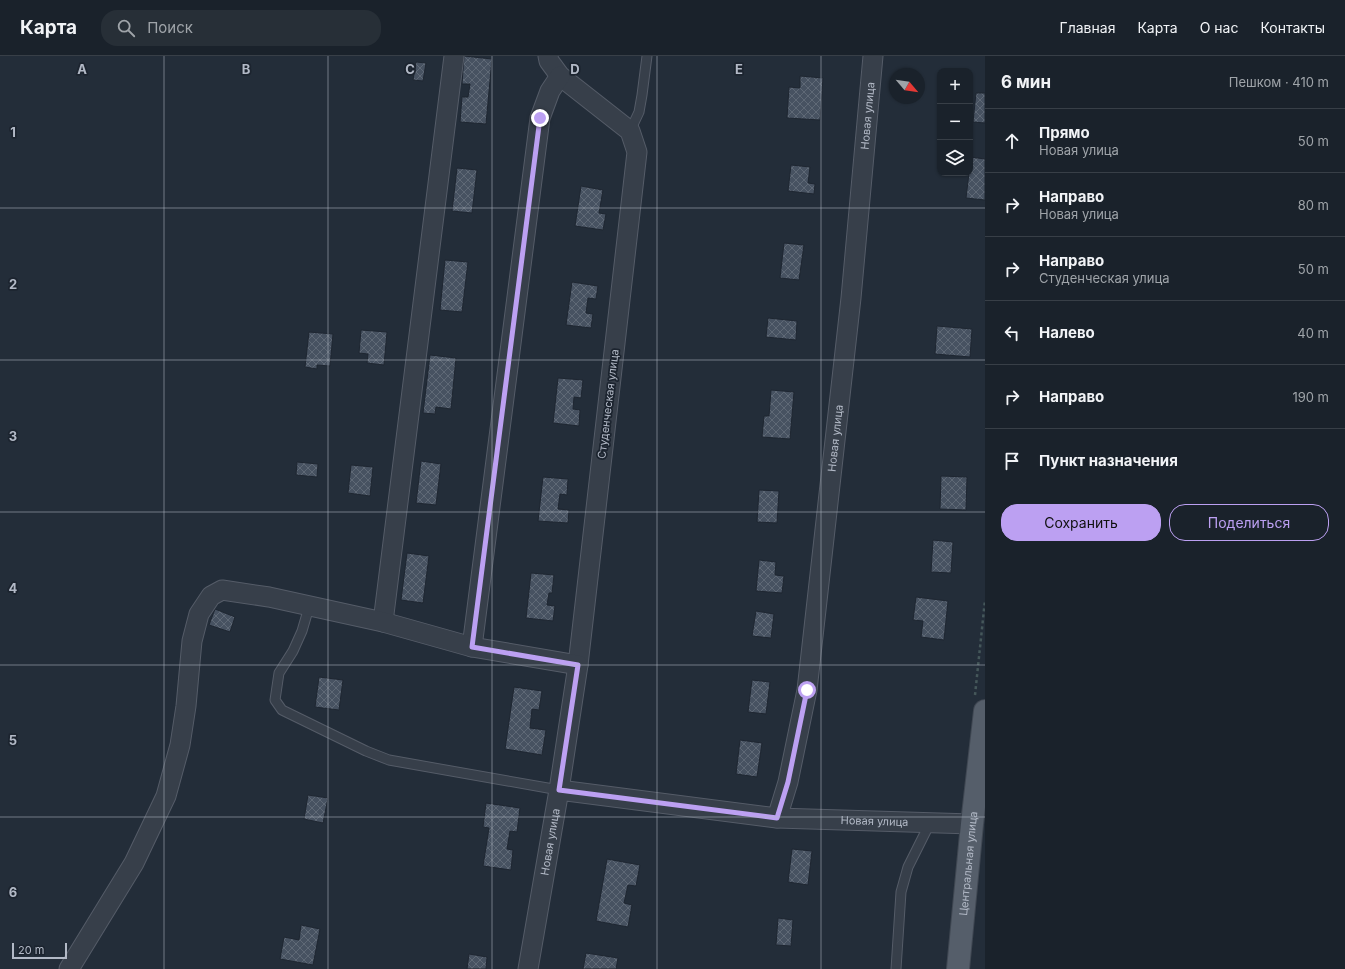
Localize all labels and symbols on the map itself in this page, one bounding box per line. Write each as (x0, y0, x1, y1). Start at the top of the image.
text: A (77, 61, 87, 77)
text: B (242, 61, 251, 77)
text: C (405, 61, 415, 77)
text: D (570, 61, 580, 77)
text: E (735, 61, 743, 77)
north arrow (889, 68, 925, 104)
street label: Новая улица (858, 81, 878, 150)
route end (531, 109, 549, 127)
text: 1 (10, 124, 16, 140)
text: 2 (9, 276, 17, 292)
street label: Студенческая улица (594, 348, 622, 460)
street label: Новая улица (825, 404, 846, 473)
text: 3 (9, 428, 17, 444)
text: 4 (9, 580, 18, 596)
route start (798, 681, 816, 699)
text: 5 (9, 732, 17, 748)
street label: Новая улица (537, 807, 563, 876)
street label: Центральная улица (956, 811, 980, 916)
street label: Новая улица (840, 813, 909, 829)
text: 6 (9, 884, 17, 900)
scale bar (12, 941, 67, 960)

